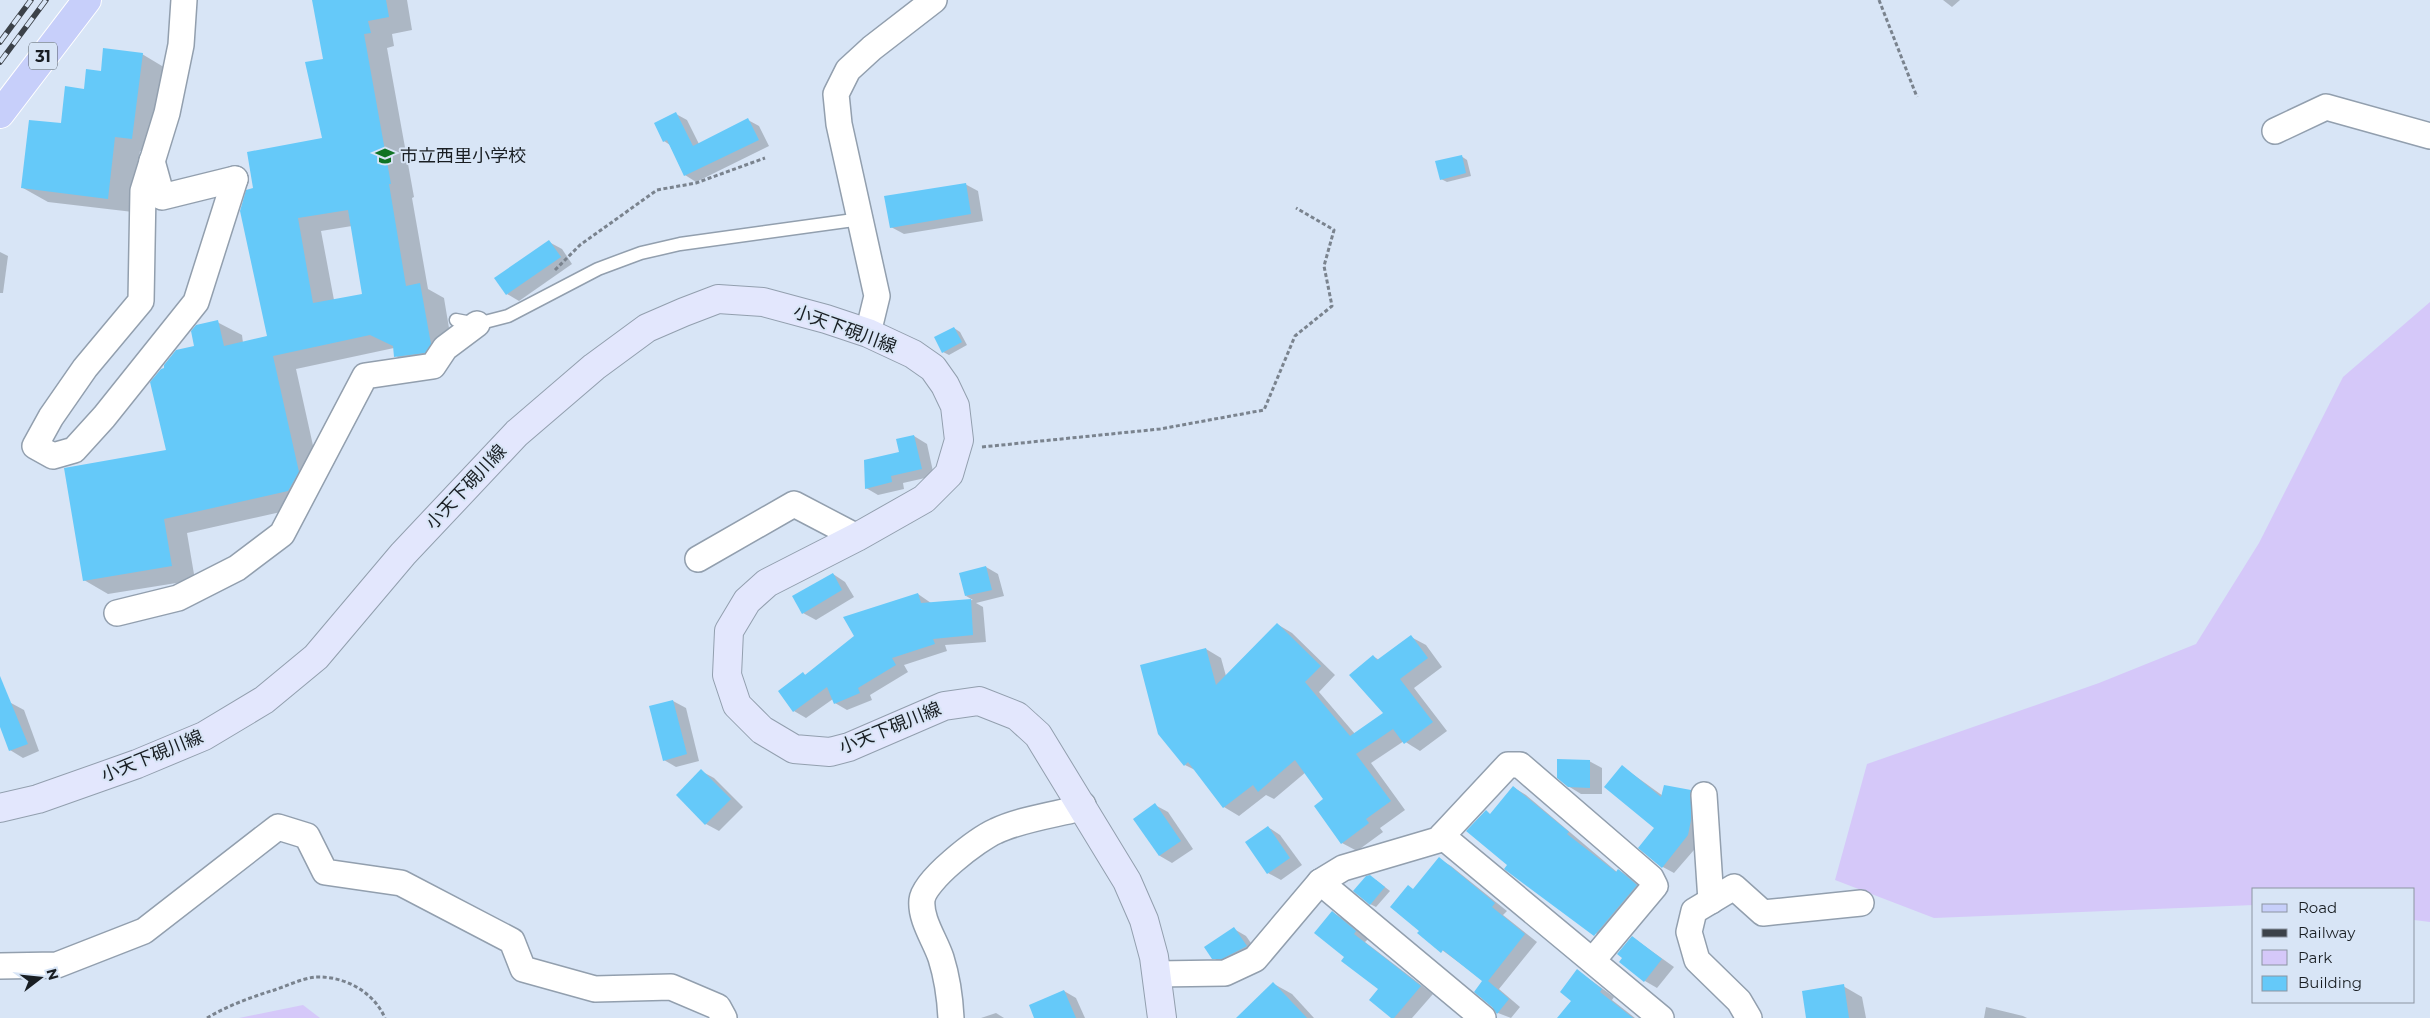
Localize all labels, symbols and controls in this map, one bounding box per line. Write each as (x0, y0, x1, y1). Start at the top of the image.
road number: 31 (29, 42, 57, 70)
school or university icon: 市立西里小学校 (374, 145, 396, 167)
place label: 市立西里小学校 (400, 145, 526, 167)
street label: 小天下硯川線 (790, 300, 900, 358)
street label: 小天下硯川線 (421, 440, 511, 534)
street label: 小天下硯川線 (836, 698, 944, 758)
street label: 小天下硯川線 (98, 726, 206, 786)
legend (2252, 888, 2415, 1003)
text: Road (2298, 898, 2337, 917)
text: Railway (2298, 923, 2356, 942)
text: Park (2298, 948, 2332, 967)
north arrow (15, 953, 65, 1003)
text: N (42, 966, 63, 982)
text: Building (2298, 973, 2362, 992)

